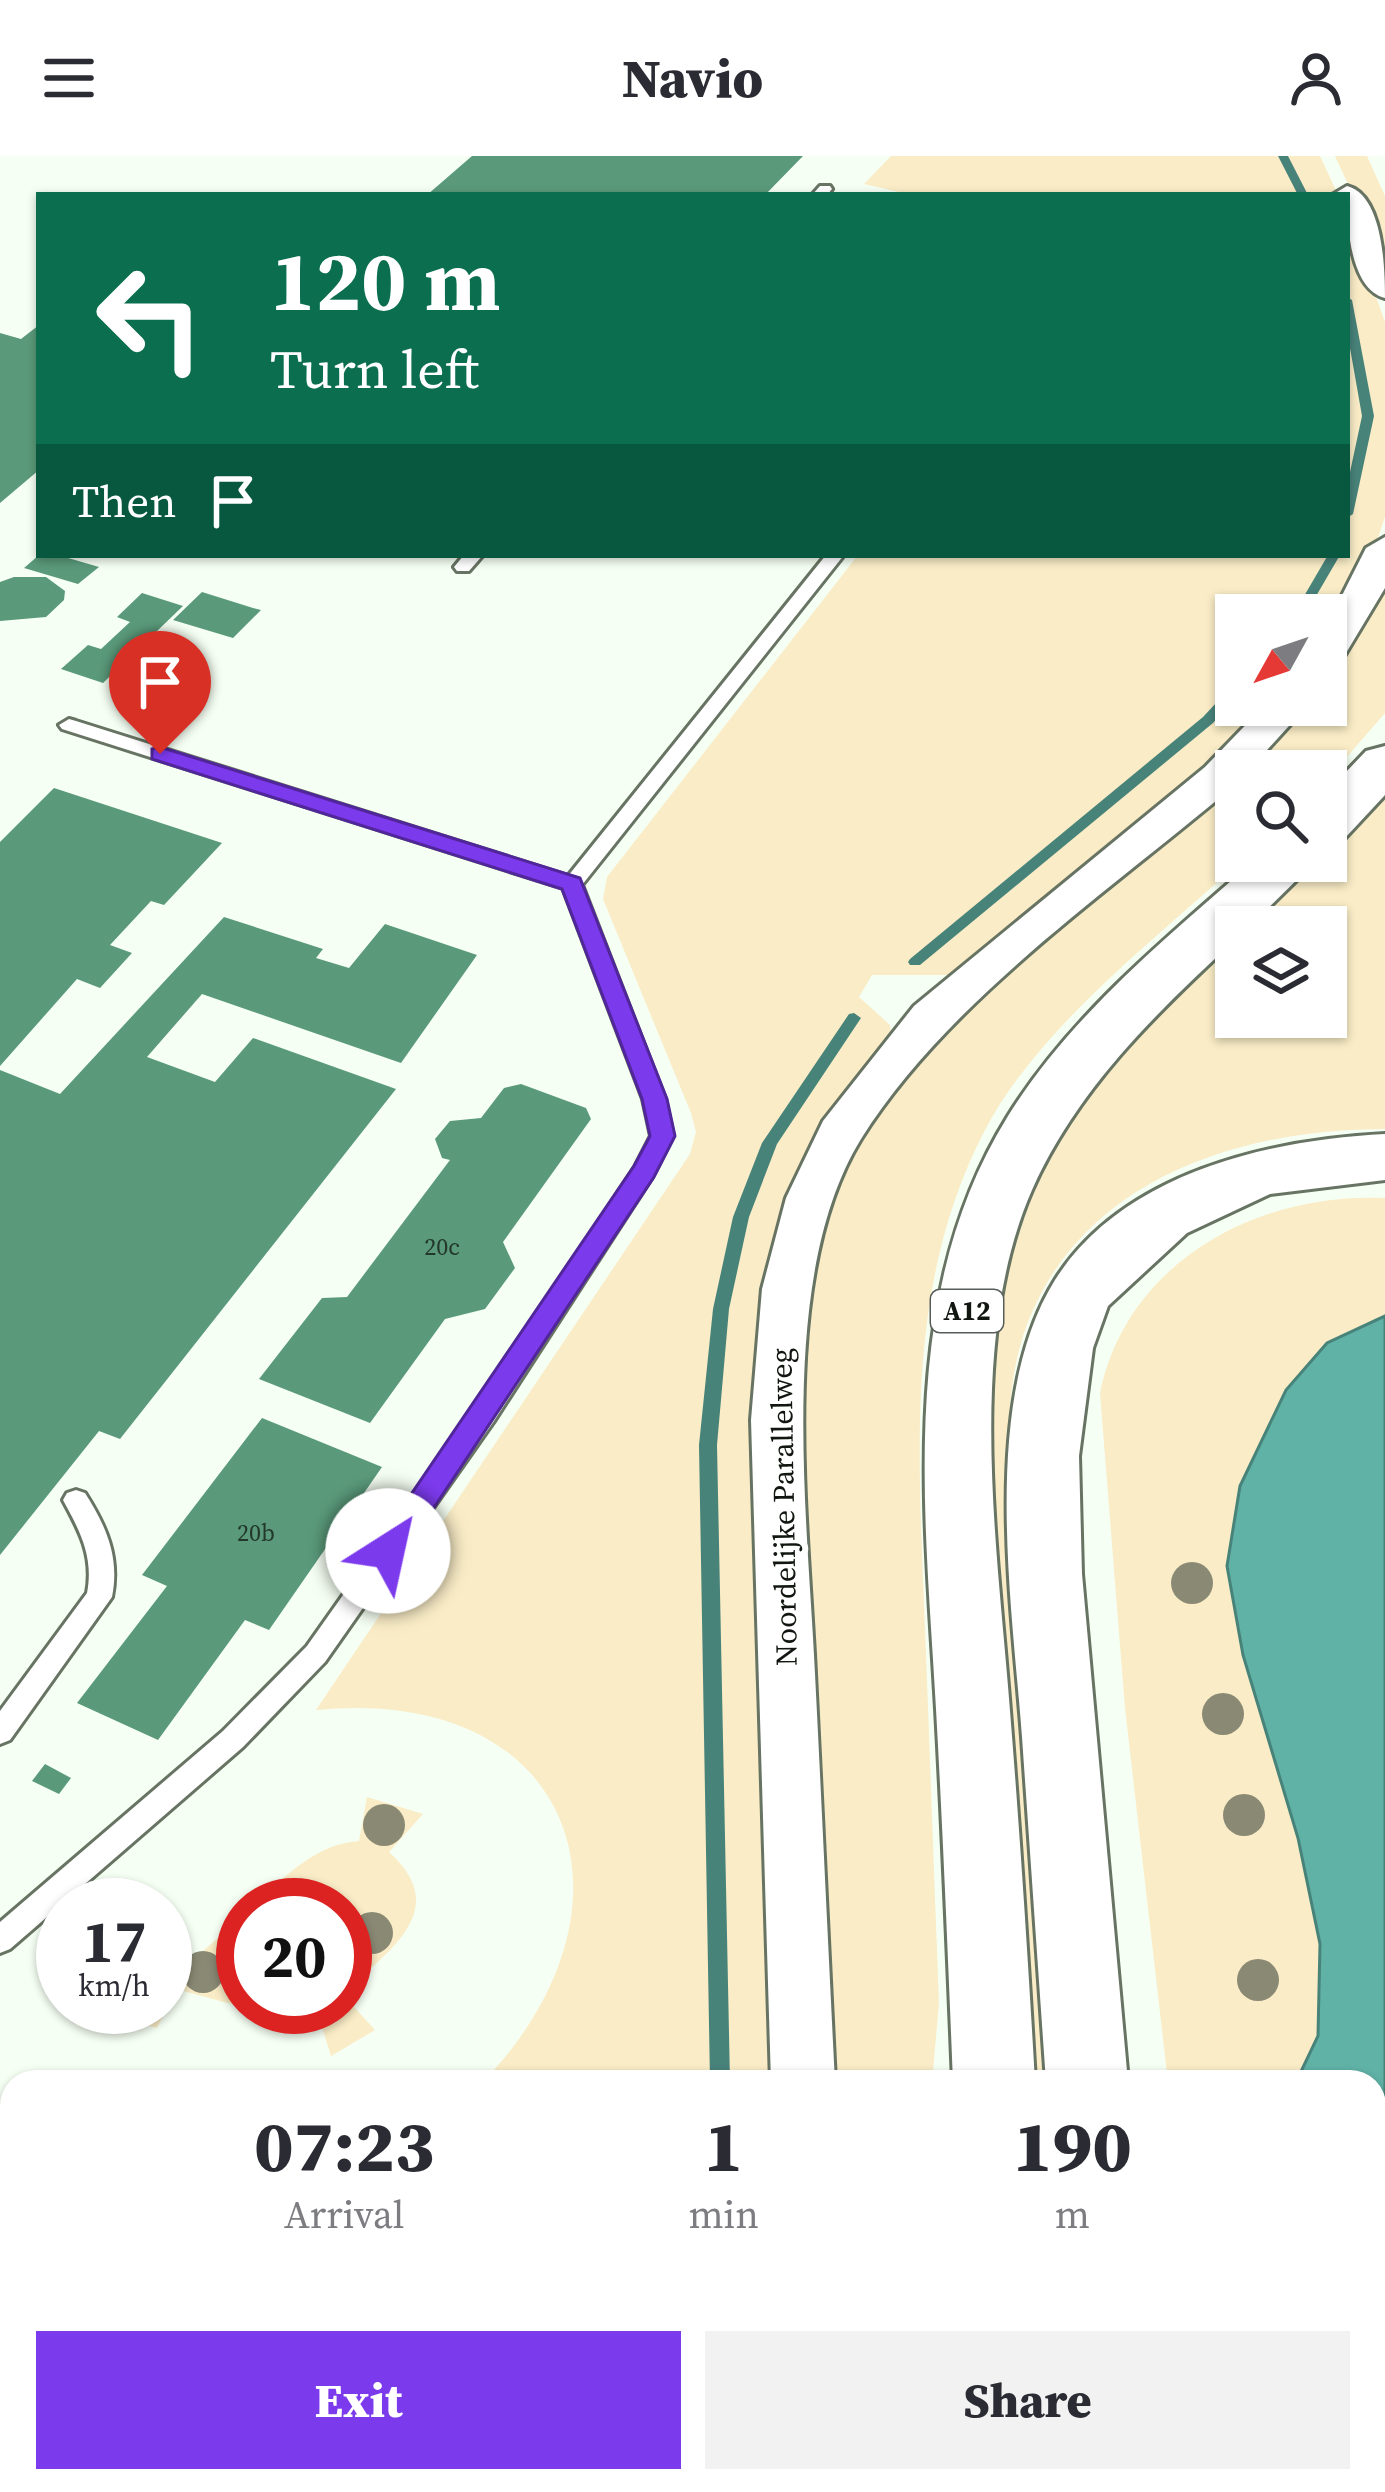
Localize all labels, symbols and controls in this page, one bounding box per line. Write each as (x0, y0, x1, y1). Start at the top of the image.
text: Navio (622, 41, 763, 115)
icon: menu (36, 45, 102, 111)
icon: person (1283, 45, 1349, 111)
text: 120 m (270, 223, 501, 338)
icon: left (72, 240, 228, 396)
text: Turn left (270, 332, 479, 406)
icon: arrive (200, 468, 266, 534)
text: Then (72, 470, 176, 532)
north arrow (1215, 594, 1347, 726)
map controls (1215, 594, 1347, 1038)
pin (109, 631, 211, 754)
icon: arrive (127, 649, 193, 715)
button: search (1215, 750, 1347, 882)
button: layers (1215, 906, 1347, 1038)
house number: 20c (424, 1230, 460, 1263)
road number: A12 (931, 1290, 1003, 1332)
street label: Noordelijke Parallelweg (760, 1347, 807, 1667)
position arrow (325, 1488, 451, 1614)
house number: 20b (237, 1516, 275, 1549)
speed limit sign: 20 (216, 1878, 372, 2034)
text: 17 (81, 1900, 147, 1982)
text: km/h (78, 1965, 150, 2006)
text: 07:23 (254, 2096, 434, 2195)
text: 1 (704, 2096, 743, 2195)
text: 190 (1013, 2096, 1132, 2195)
text: Arrival (284, 2188, 404, 2241)
text: min (688, 2188, 759, 2241)
text: m (1055, 2188, 1090, 2241)
button: Exit (36, 2331, 681, 2469)
button: Share (705, 2331, 1350, 2469)

